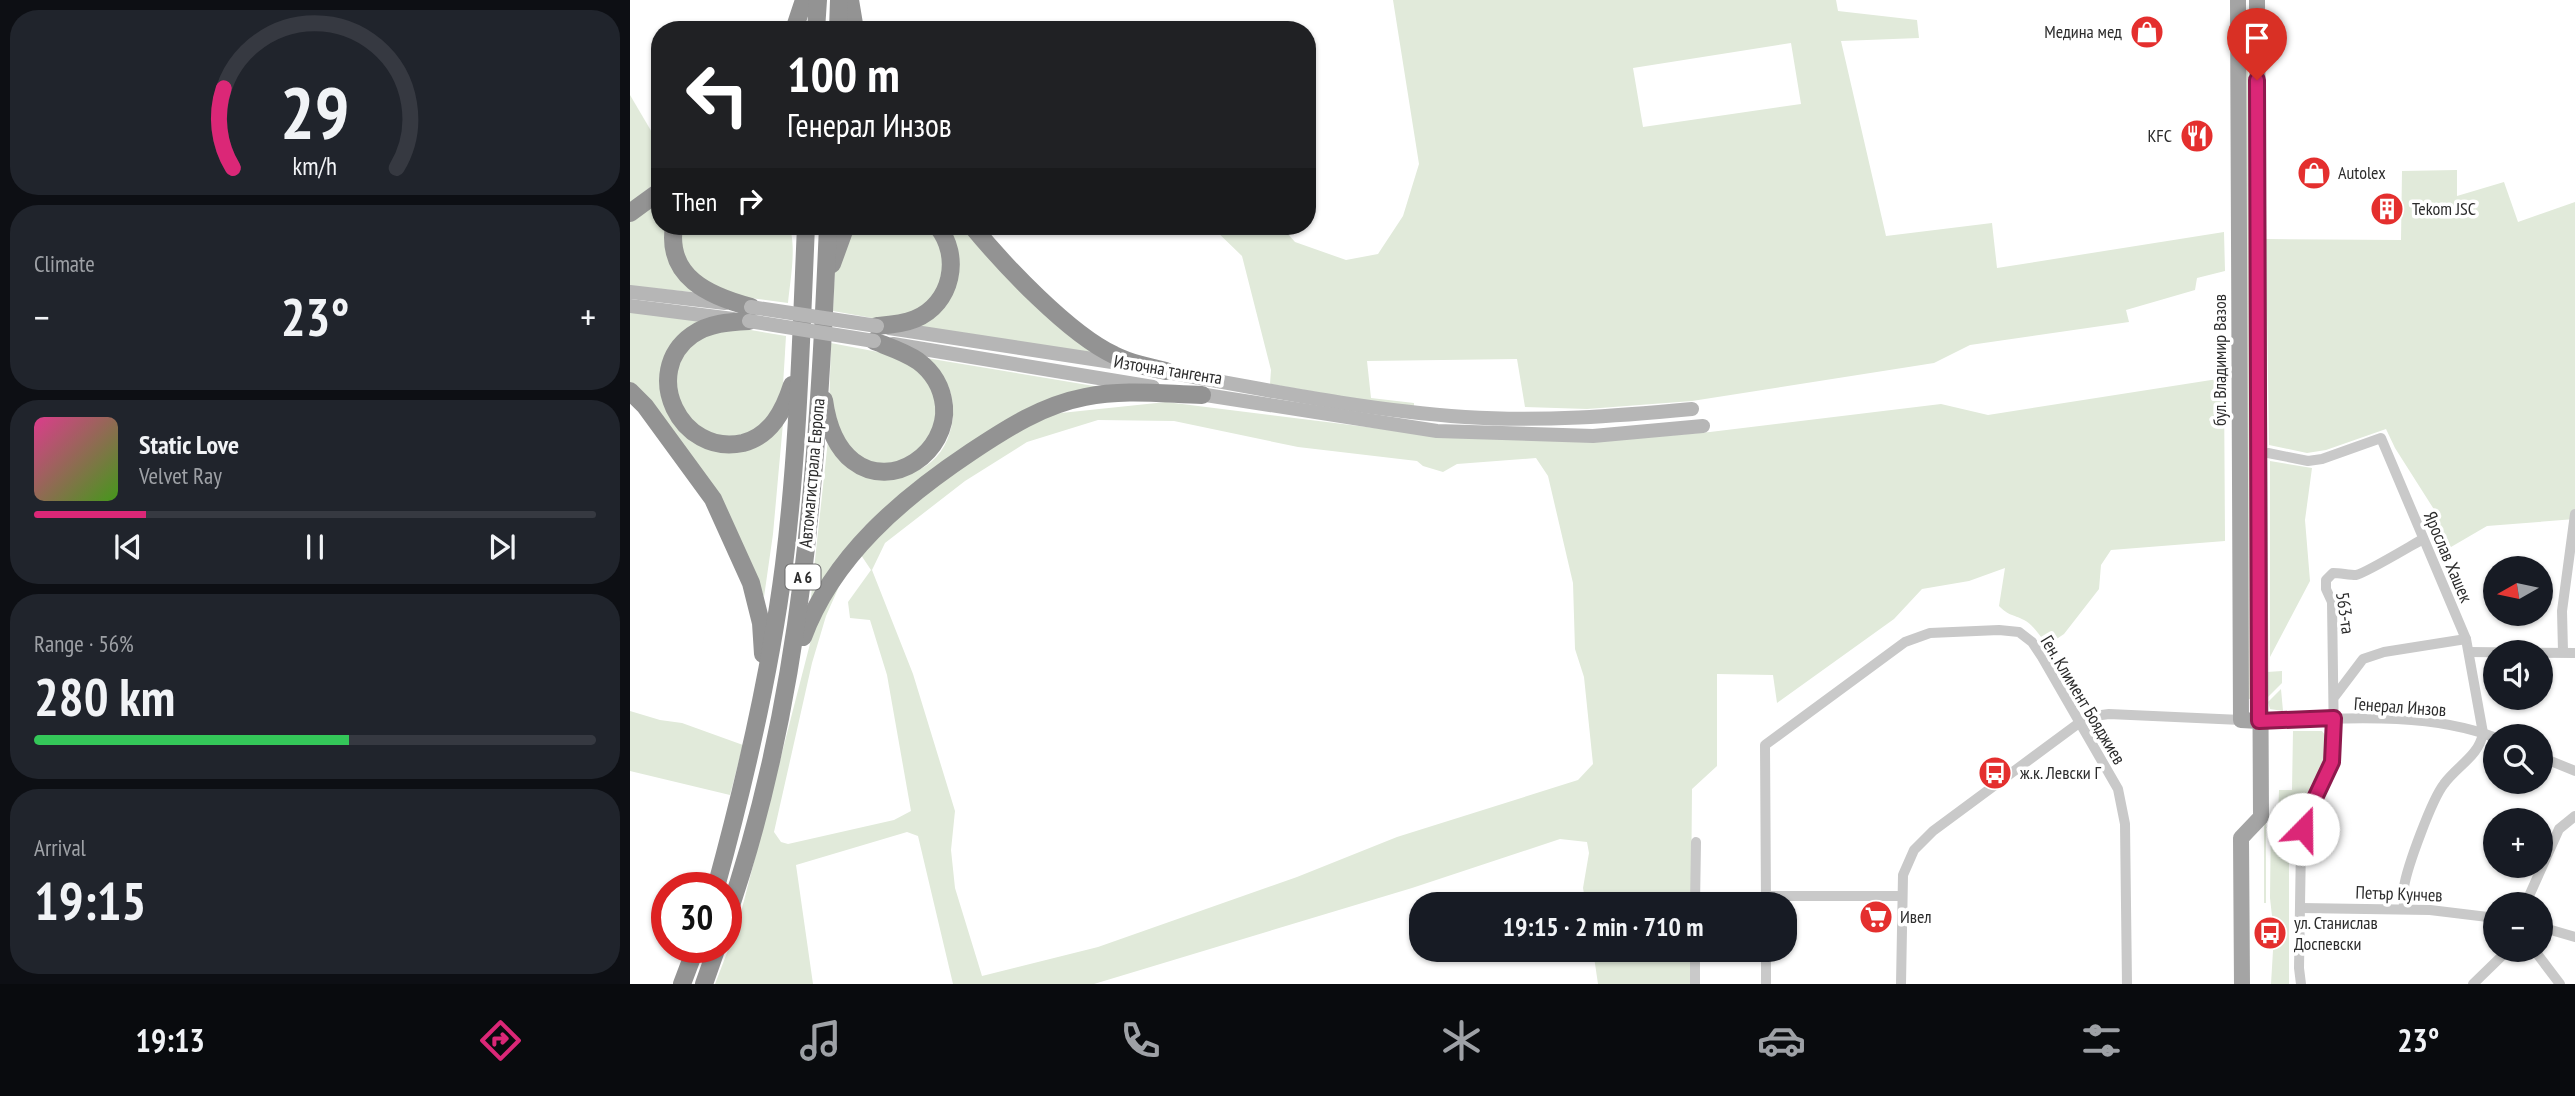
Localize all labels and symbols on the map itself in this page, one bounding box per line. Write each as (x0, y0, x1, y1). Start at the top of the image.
pin (2227, 8, 2287, 80)
shop icon: Медина мед (2128, 13, 2166, 51)
place label: Медина мед (2044, 20, 2122, 43)
restaurant icon: KFC (2178, 117, 2216, 155)
place label: KFC (2147, 124, 2172, 147)
shop icon: Autolex (2295, 154, 2333, 192)
place label: Autolex (2338, 161, 2386, 184)
building icon: Tekom JSC (2368, 190, 2406, 228)
place label: Tekom JSC (2412, 197, 2476, 220)
street label: бул. Владимир Вазов (2208, 294, 2231, 426)
street label: Източна тангента (1112, 350, 1224, 389)
street label: Автомагистрала Европа (794, 397, 829, 549)
street label: Ярослав Хашек (2419, 508, 2478, 606)
north arrow (2483, 556, 2553, 626)
road number: A 6 (786, 564, 820, 590)
street label: 563-та (2331, 590, 2360, 635)
street label: Ген. Климент Бояджиев (2036, 631, 2131, 768)
street label: Генерал Инзов (2353, 692, 2447, 721)
bus stop icon: ж.к. Левски Г (1976, 754, 2014, 792)
place label: ж.к. Левски Г (2020, 761, 2102, 784)
position arrow (2266, 792, 2340, 866)
speed limit sign: 30 (651, 872, 742, 963)
street label: Петър Кунчев (2355, 880, 2443, 907)
supermarket icon: Ивел (1857, 898, 1895, 936)
place label: Ивел (1900, 905, 1932, 928)
place label: ул. Станислав Доспевски (2294, 911, 2378, 955)
bus stop icon: ул. Станислав Доспевски (2251, 914, 2289, 952)

